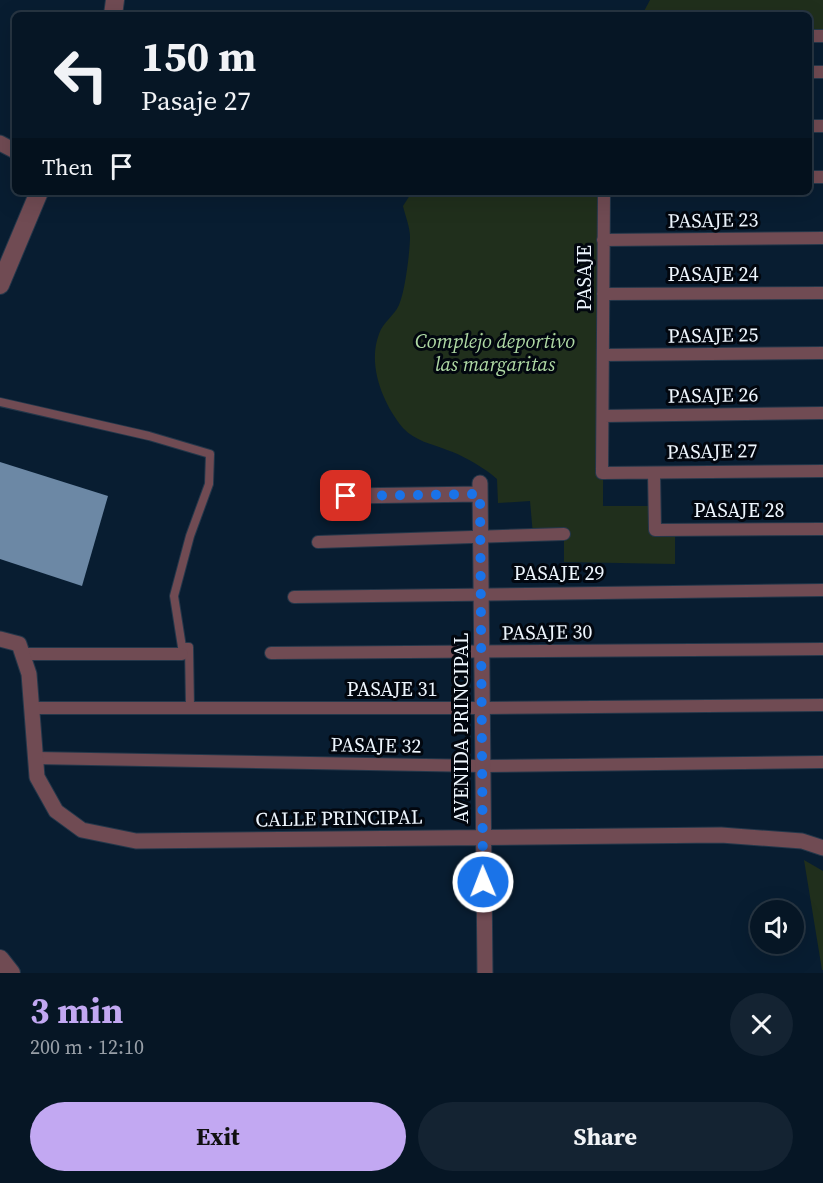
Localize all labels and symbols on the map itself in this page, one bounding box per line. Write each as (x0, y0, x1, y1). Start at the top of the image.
street label: PASAJE 23 (667, 205, 759, 235)
street label: PASAJE (570, 245, 598, 311)
street label: PASAJE 24 (668, 260, 758, 288)
street label: PASAJE 25 (667, 320, 759, 350)
park label: Complejo deportivo las margaritas (415, 327, 575, 378)
street label: PASAJE 26 (667, 380, 759, 410)
street label: PASAJE 27 (666, 436, 758, 466)
pin (320, 470, 371, 521)
street label: PASAJE 28 (694, 496, 784, 524)
street label: PASAJE 29 (514, 559, 604, 587)
street label: PASAJE 30 (501, 617, 593, 647)
street label: AVENIDA PRINCIPAL (447, 632, 475, 824)
street label: PASAJE 31 (347, 675, 437, 703)
street label: PASAJE 32 (330, 730, 422, 760)
street label: CALLE PRINCIPAL (255, 803, 423, 833)
position arrow (451, 850, 515, 914)

